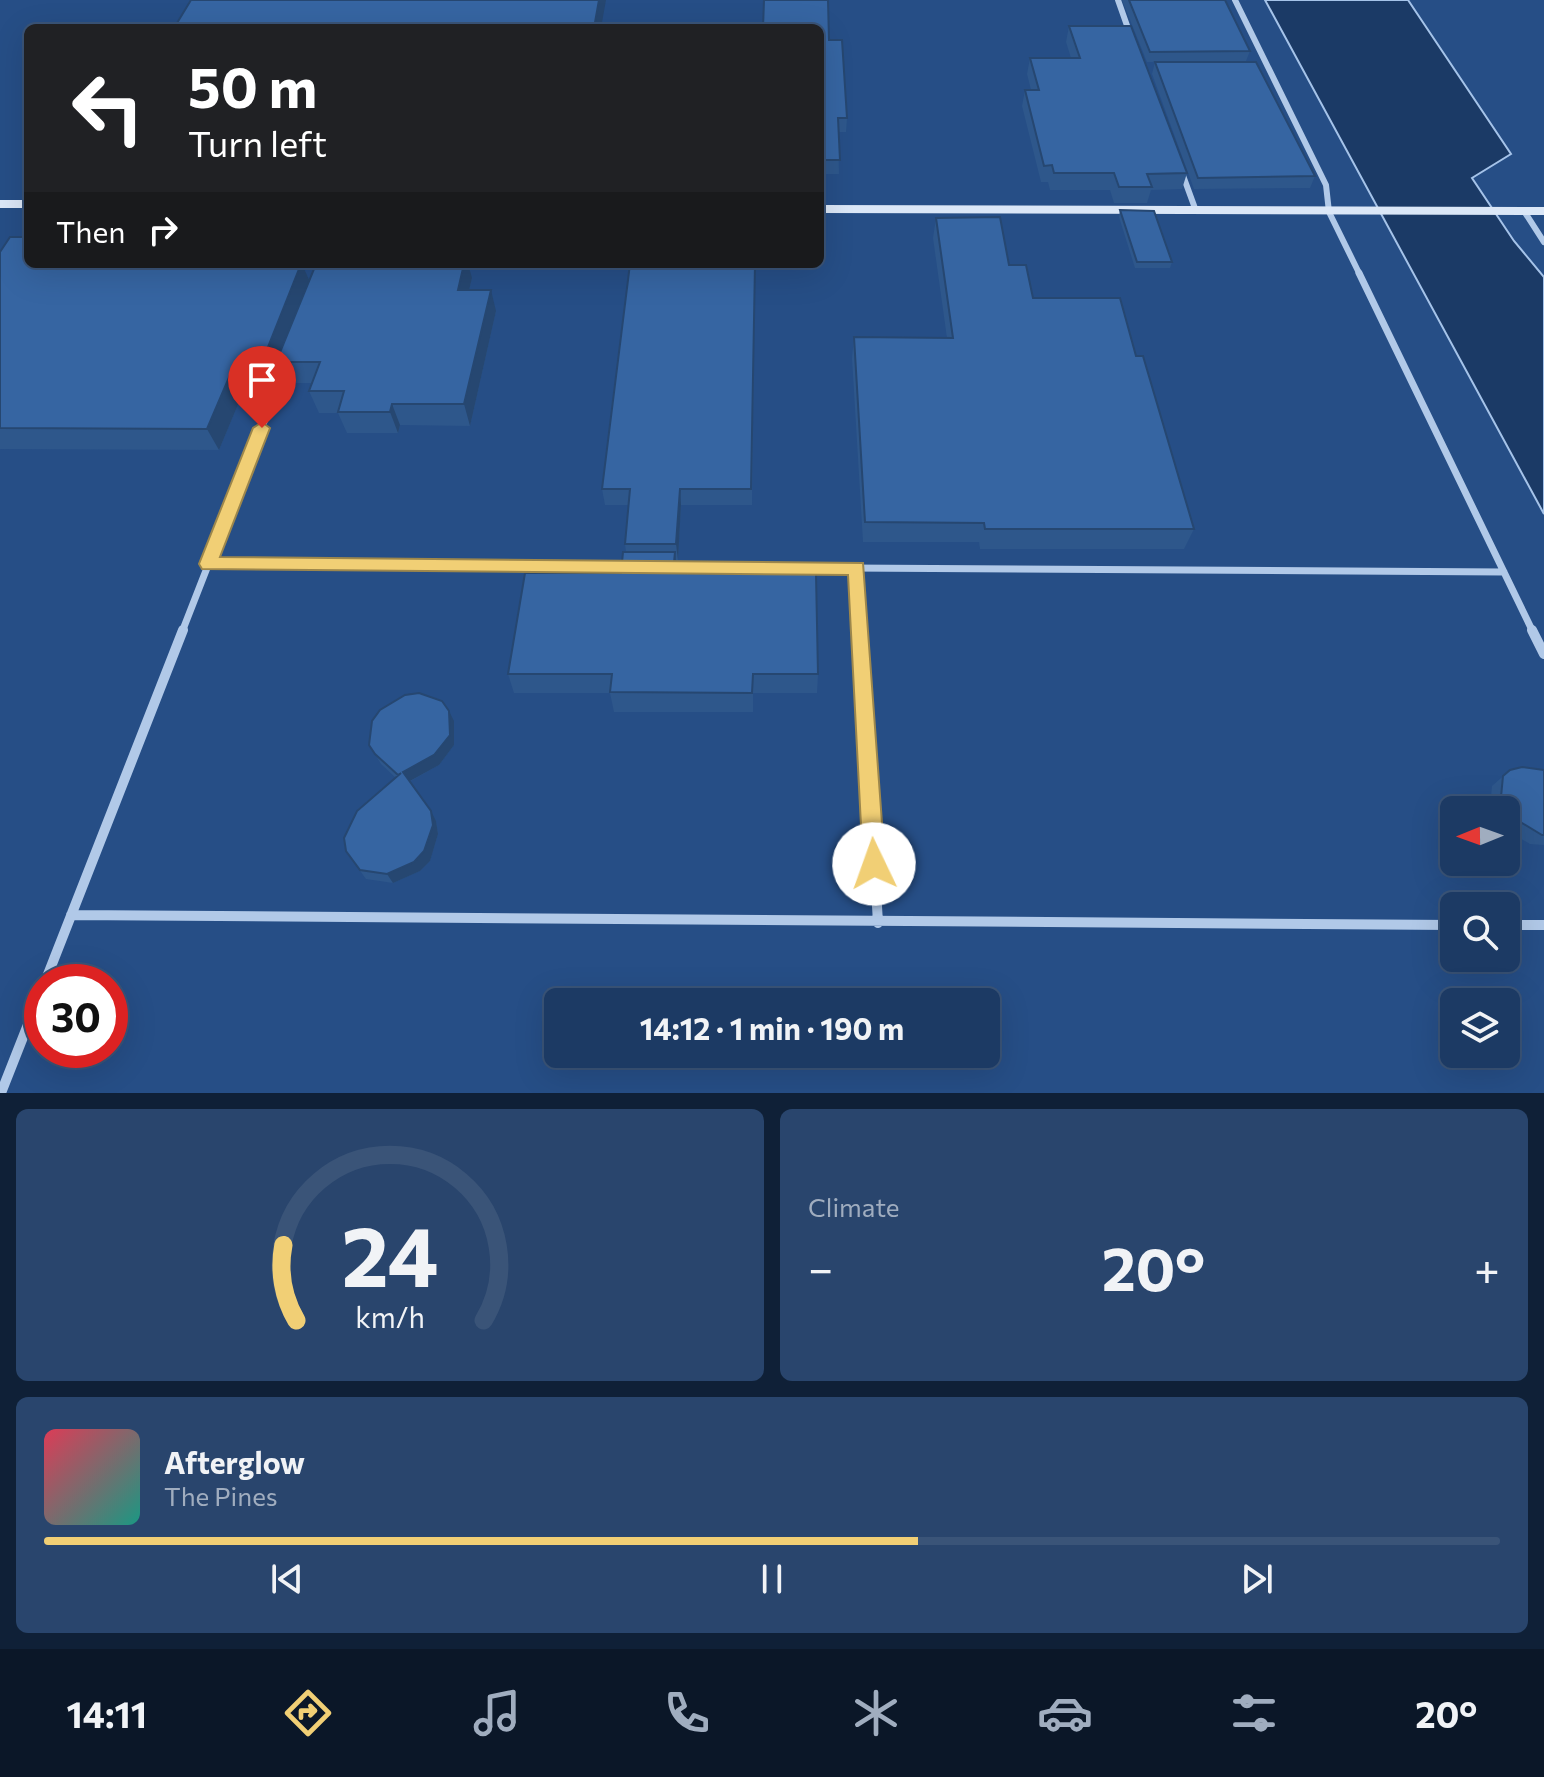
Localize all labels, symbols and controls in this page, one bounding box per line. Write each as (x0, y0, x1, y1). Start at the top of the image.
text: 50 m (188, 51, 317, 120)
icon: left (56, 56, 160, 160)
text: Turn left (188, 120, 327, 164)
icon: right (141, 208, 185, 252)
text: Then (56, 212, 125, 249)
pin (228, 346, 296, 428)
icon: arrive (240, 358, 284, 402)
north arrow (1440, 796, 1520, 876)
map controls (1440, 796, 1520, 1068)
position arrow (832, 822, 916, 906)
button: search (1440, 892, 1520, 972)
speed limit sign: 30 (24, 964, 128, 1068)
button: layers (1440, 988, 1520, 1068)
text: 14:12 · 1 min · 190 m (640, 1009, 904, 1046)
text: Climate (808, 1191, 900, 1222)
text: 24 (341, 1202, 439, 1304)
text: 20° (1102, 1230, 1205, 1303)
text: − (808, 1240, 833, 1294)
text: + (1474, 1240, 1500, 1294)
text: km/h (355, 1299, 425, 1334)
text: Afterglow (164, 1443, 305, 1480)
text: The Pines (164, 1480, 278, 1511)
icon: previous (265, 1557, 309, 1601)
icon: pause (750, 1557, 794, 1601)
icon: next (1235, 1557, 1279, 1601)
icon: directions (280, 1685, 336, 1741)
icon: music (469, 1685, 525, 1741)
icon: phone (659, 1685, 715, 1741)
icon: climate (848, 1685, 904, 1741)
icon: car (1037, 1685, 1093, 1741)
icon: filters (1226, 1685, 1282, 1741)
text: 14:11 (67, 1691, 147, 1735)
text: 20° (1415, 1691, 1477, 1735)

